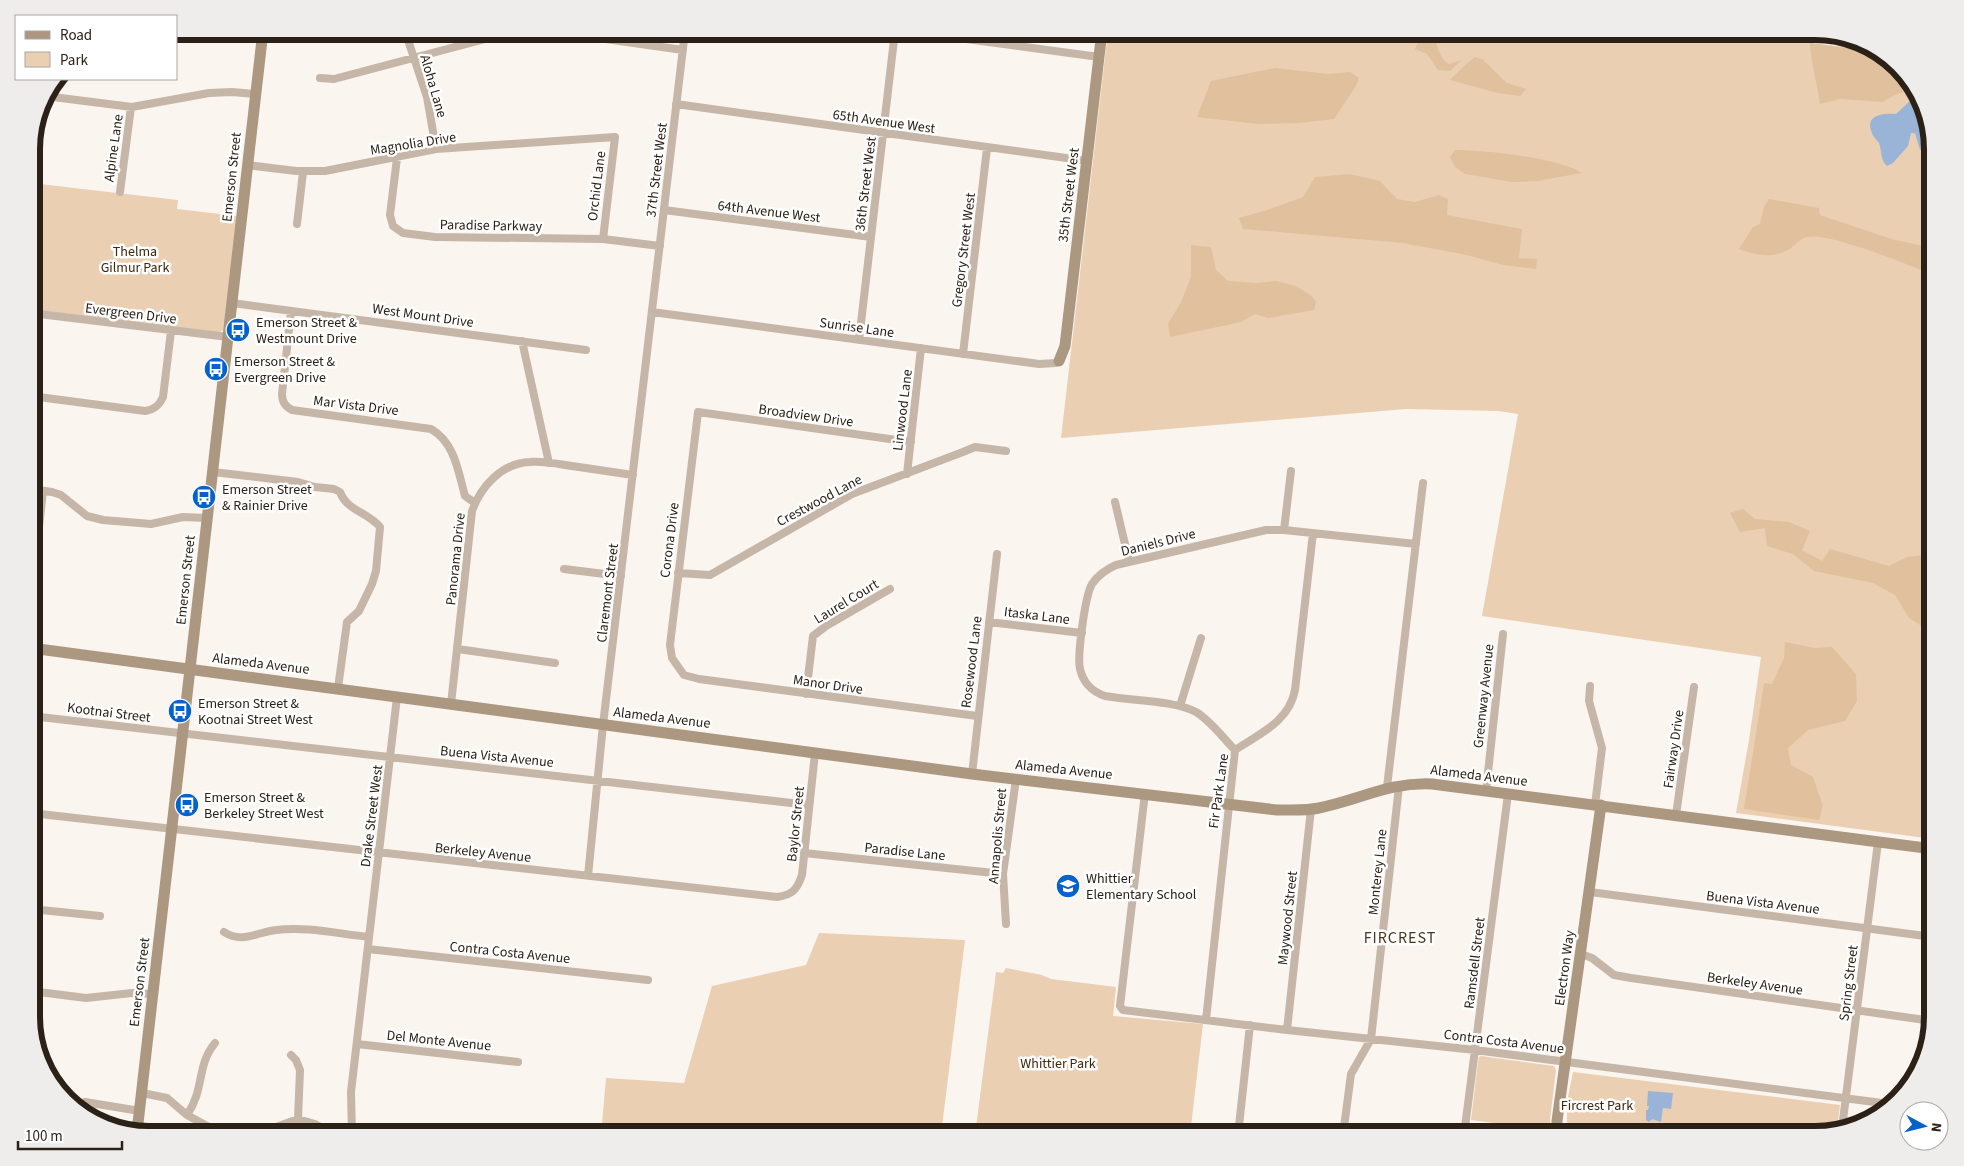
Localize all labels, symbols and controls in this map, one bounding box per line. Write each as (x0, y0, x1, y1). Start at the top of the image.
legend (15, 15, 178, 80)
text: Road (60, 25, 92, 46)
text: Park (60, 50, 89, 71)
street label: Aloha Lane (415, 52, 452, 120)
street label: 65th Avenue West (831, 105, 937, 139)
street label: Alpine Lane (99, 113, 129, 183)
street label: 37th Street West (641, 121, 673, 219)
street label: Magnolia Drive (369, 127, 458, 161)
street label: Emerson Street (217, 131, 247, 223)
street label: 36th Street West (850, 135, 882, 233)
street label: 35th Street West (1053, 146, 1085, 244)
street label: Orchid Lane (583, 150, 611, 222)
street label: Gregory Street West (947, 191, 981, 309)
street label: 64th Avenue West (716, 196, 822, 228)
street label: Paradise Parkway (440, 215, 543, 237)
park label: Thelma Gilmur Park (101, 242, 169, 278)
street label: Evergreen Drive (84, 298, 178, 330)
street label: West Mount Drive (371, 299, 475, 333)
place label: Emerson Street & Westmount Drive (256, 313, 358, 349)
street label: Sunrise Lane (818, 313, 896, 343)
bus stop icon: Emerson Street & Westmount Drive (225, 317, 251, 343)
place label: Emerson Street & Evergreen Drive (234, 352, 336, 388)
bus stop icon: Emerson Street & Evergreen Drive (203, 356, 229, 382)
street label: Linwood Lane (888, 368, 918, 452)
street label: Mar Vista Drive (312, 391, 400, 421)
street label: Broadview Drive (757, 399, 855, 433)
street label: Crestwood Lane (773, 470, 866, 532)
place label: Emerson Street & Rainier Drive (222, 480, 312, 516)
bus stop icon: Emerson Street & Rainier Drive (191, 484, 217, 510)
street label: Corona Drive (655, 501, 685, 579)
street label: Panorama Drive (441, 512, 471, 606)
street label: Daniels Drive (1119, 524, 1198, 562)
street label: Emerson Street (171, 534, 201, 626)
street label: Claremont Street (592, 542, 624, 644)
street label: Laurel Court (810, 575, 883, 629)
street label: Itaska Lane (1003, 602, 1071, 630)
street label: Rosewood Lane (956, 615, 988, 709)
street label: Greenway Avenue (1469, 643, 1499, 749)
street label: Alameda Avenue (211, 648, 311, 680)
street label: Manor Drive (792, 670, 864, 700)
place label: Emerson Street & Kootnai Street West (198, 694, 313, 730)
street label: Kootnai Street (66, 698, 152, 728)
bus stop icon: Emerson Street & Kootnai Street West (167, 698, 193, 724)
street label: Alameda Avenue (612, 702, 712, 734)
street label: Fairway Drive (1659, 709, 1689, 790)
street label: Buena Vista Avenue (439, 741, 555, 773)
street label: Fir Park Lane (1204, 752, 1234, 830)
street label: Alameda Avenue (1014, 755, 1113, 785)
street label: Alameda Avenue (1429, 760, 1529, 792)
street label: Drake Street West (356, 764, 388, 868)
street label: Baylor Street (782, 785, 810, 863)
street label: Annapolis Street (984, 787, 1012, 885)
place label: Emerson Street & Berkeley Street West (204, 788, 324, 824)
bus stop icon: Emerson Street & Berkeley Street West (174, 792, 200, 818)
street label: Monterey Lane (1364, 828, 1392, 916)
street label: Berkeley Avenue (434, 838, 532, 868)
street label: Paradise Lane (863, 838, 946, 866)
place label: Whittier Elementary School (1086, 869, 1197, 905)
street label: Maywood Street (1273, 870, 1303, 966)
school or university icon: Whittier Elementary School (1055, 873, 1081, 899)
street label: Buena Vista Avenue (1705, 886, 1821, 920)
street label: Ramsdell Street (1459, 916, 1491, 1010)
district label: FIRCREST (1364, 927, 1436, 949)
street label: Electron Way (1550, 929, 1580, 1007)
street label: Emerson Street (125, 936, 155, 1028)
street label: Contra Costa Avenue (449, 937, 571, 969)
street label: Spring Street (1834, 944, 1864, 1022)
street label: Berkeley Avenue (1706, 967, 1804, 1001)
street label: Contra Costa Avenue (1443, 1025, 1565, 1059)
street label: Del Monte Avenue (386, 1026, 492, 1056)
park label: Whittier Park (1020, 1054, 1096, 1074)
park label: Fircrest Park (1561, 1096, 1633, 1116)
north arrow (1899, 1101, 1949, 1151)
scale bar (18, 1118, 121, 1150)
text: N (1925, 1122, 1946, 1133)
text: 100 m (25, 1126, 63, 1147)

